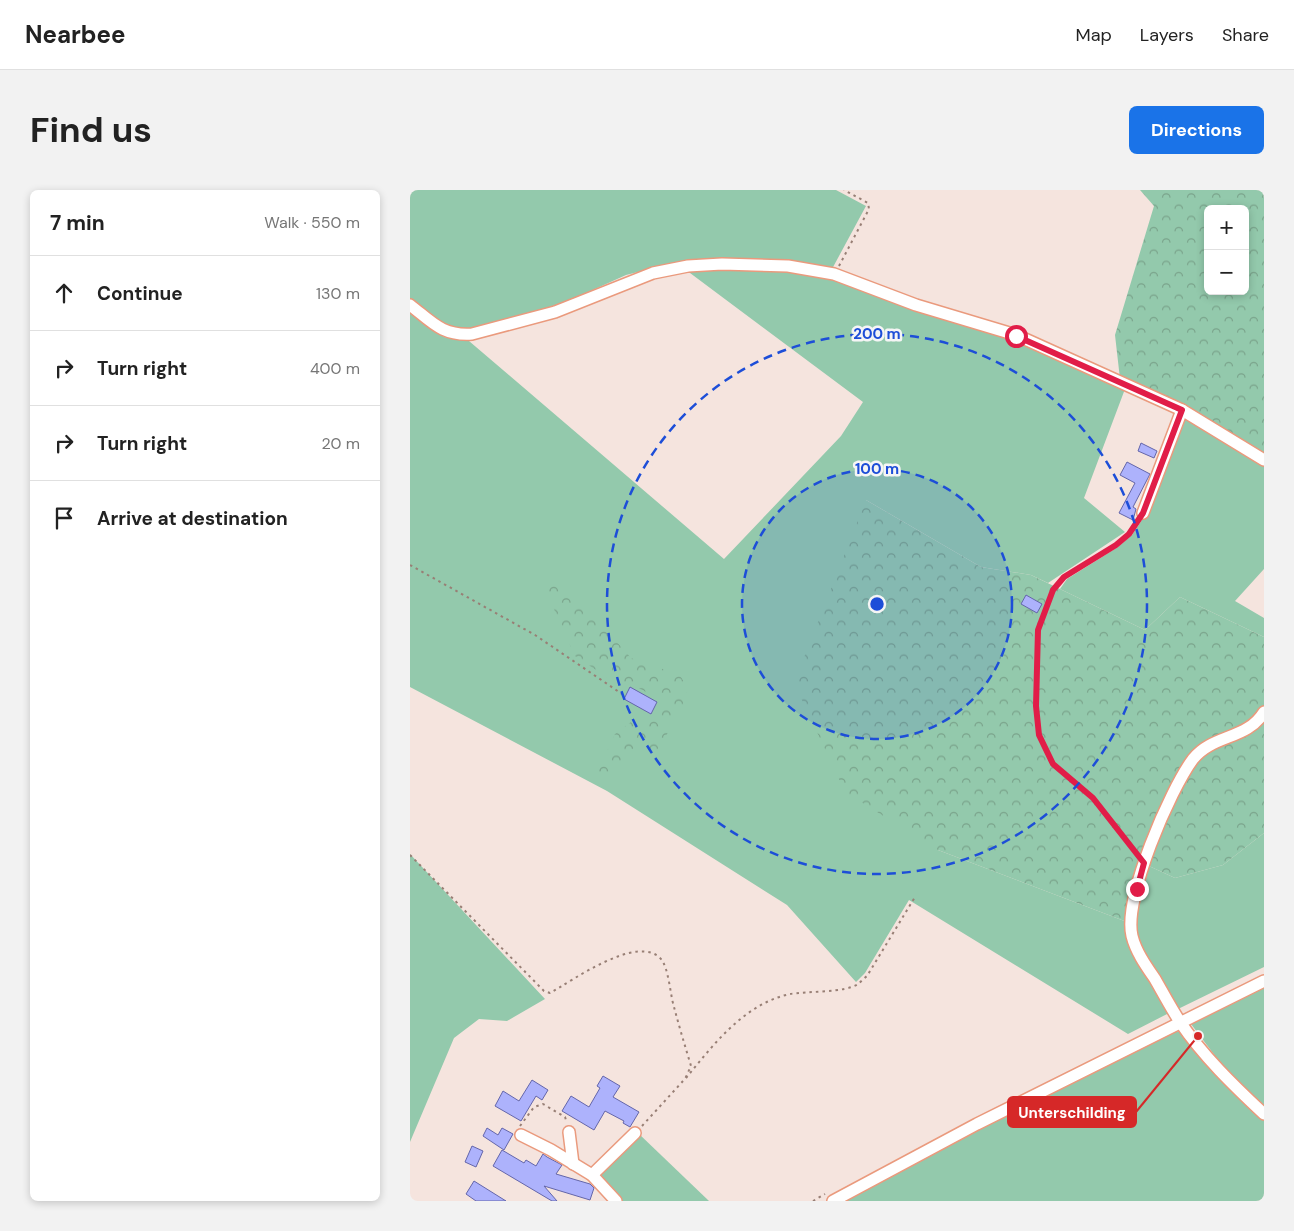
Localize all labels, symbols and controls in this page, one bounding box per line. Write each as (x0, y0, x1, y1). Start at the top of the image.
text: Nearbee (25, 19, 125, 50)
text: Map (1076, 23, 1112, 47)
text: Layers (1140, 23, 1194, 47)
text: Share (1222, 23, 1269, 47)
button: Directions (1129, 106, 1264, 154)
text: Find us (30, 107, 152, 153)
map controls (1204, 205, 1249, 295)
button: + (1204, 205, 1249, 250)
text: 7 min (50, 209, 105, 237)
text: Walk · 550 m (264, 212, 360, 233)
button: − (1204, 250, 1249, 295)
icon: ahead (50, 279, 78, 307)
text: Continue (97, 281, 183, 306)
text: 130 m (316, 283, 360, 304)
text: 200 m (853, 324, 901, 344)
route start (1005, 325, 1028, 348)
icon: right (50, 354, 78, 382)
text: Turn right (97, 356, 187, 381)
text: 400 m (310, 358, 360, 379)
icon: right (50, 429, 78, 457)
text: Turn right (97, 431, 187, 456)
text: 20 m (321, 433, 360, 454)
text: 100 m (855, 459, 899, 479)
icon: arrive (50, 504, 78, 532)
text: Arrive at destination (97, 506, 288, 531)
centre of rings (868, 595, 886, 613)
route end (1126, 878, 1149, 901)
callout: Unterschilding (1008, 1097, 1136, 1127)
text: Unterschilding (1018, 1103, 1126, 1123)

